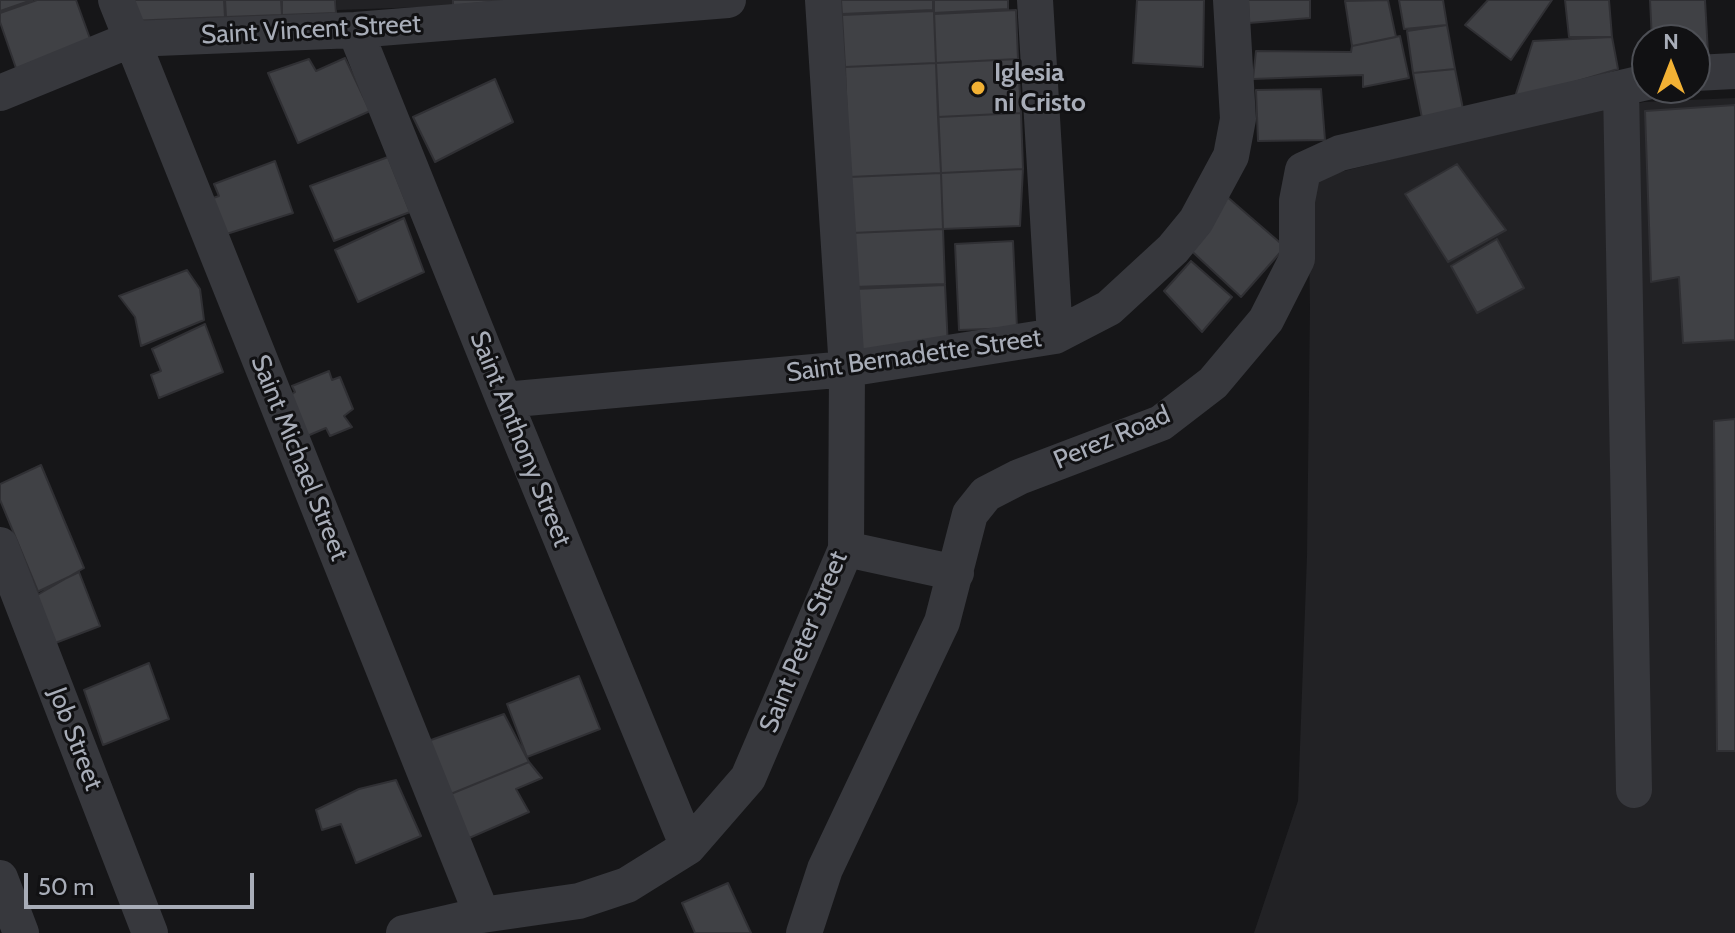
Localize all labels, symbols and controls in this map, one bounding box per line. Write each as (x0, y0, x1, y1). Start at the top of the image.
street label: Saint Vincent Street (200, 9, 422, 51)
north arrow (1631, 24, 1711, 104)
text: N (1663, 28, 1679, 55)
place label: Iglesia ni Cristo (994, 57, 1086, 118)
marker: Iglesia ni Cristo (969, 79, 987, 97)
street label: Saint Bernadette Street (784, 323, 1044, 389)
street label: Saint Anthony Street (463, 327, 577, 551)
street label: Saint Michael Street (244, 351, 354, 565)
street label: Perez Road (1049, 400, 1175, 476)
street label: Saint Peter Street (753, 547, 855, 737)
street label: Job Street (41, 683, 109, 795)
scale bar (28, 857, 258, 907)
text: 50 m (38, 872, 94, 901)

